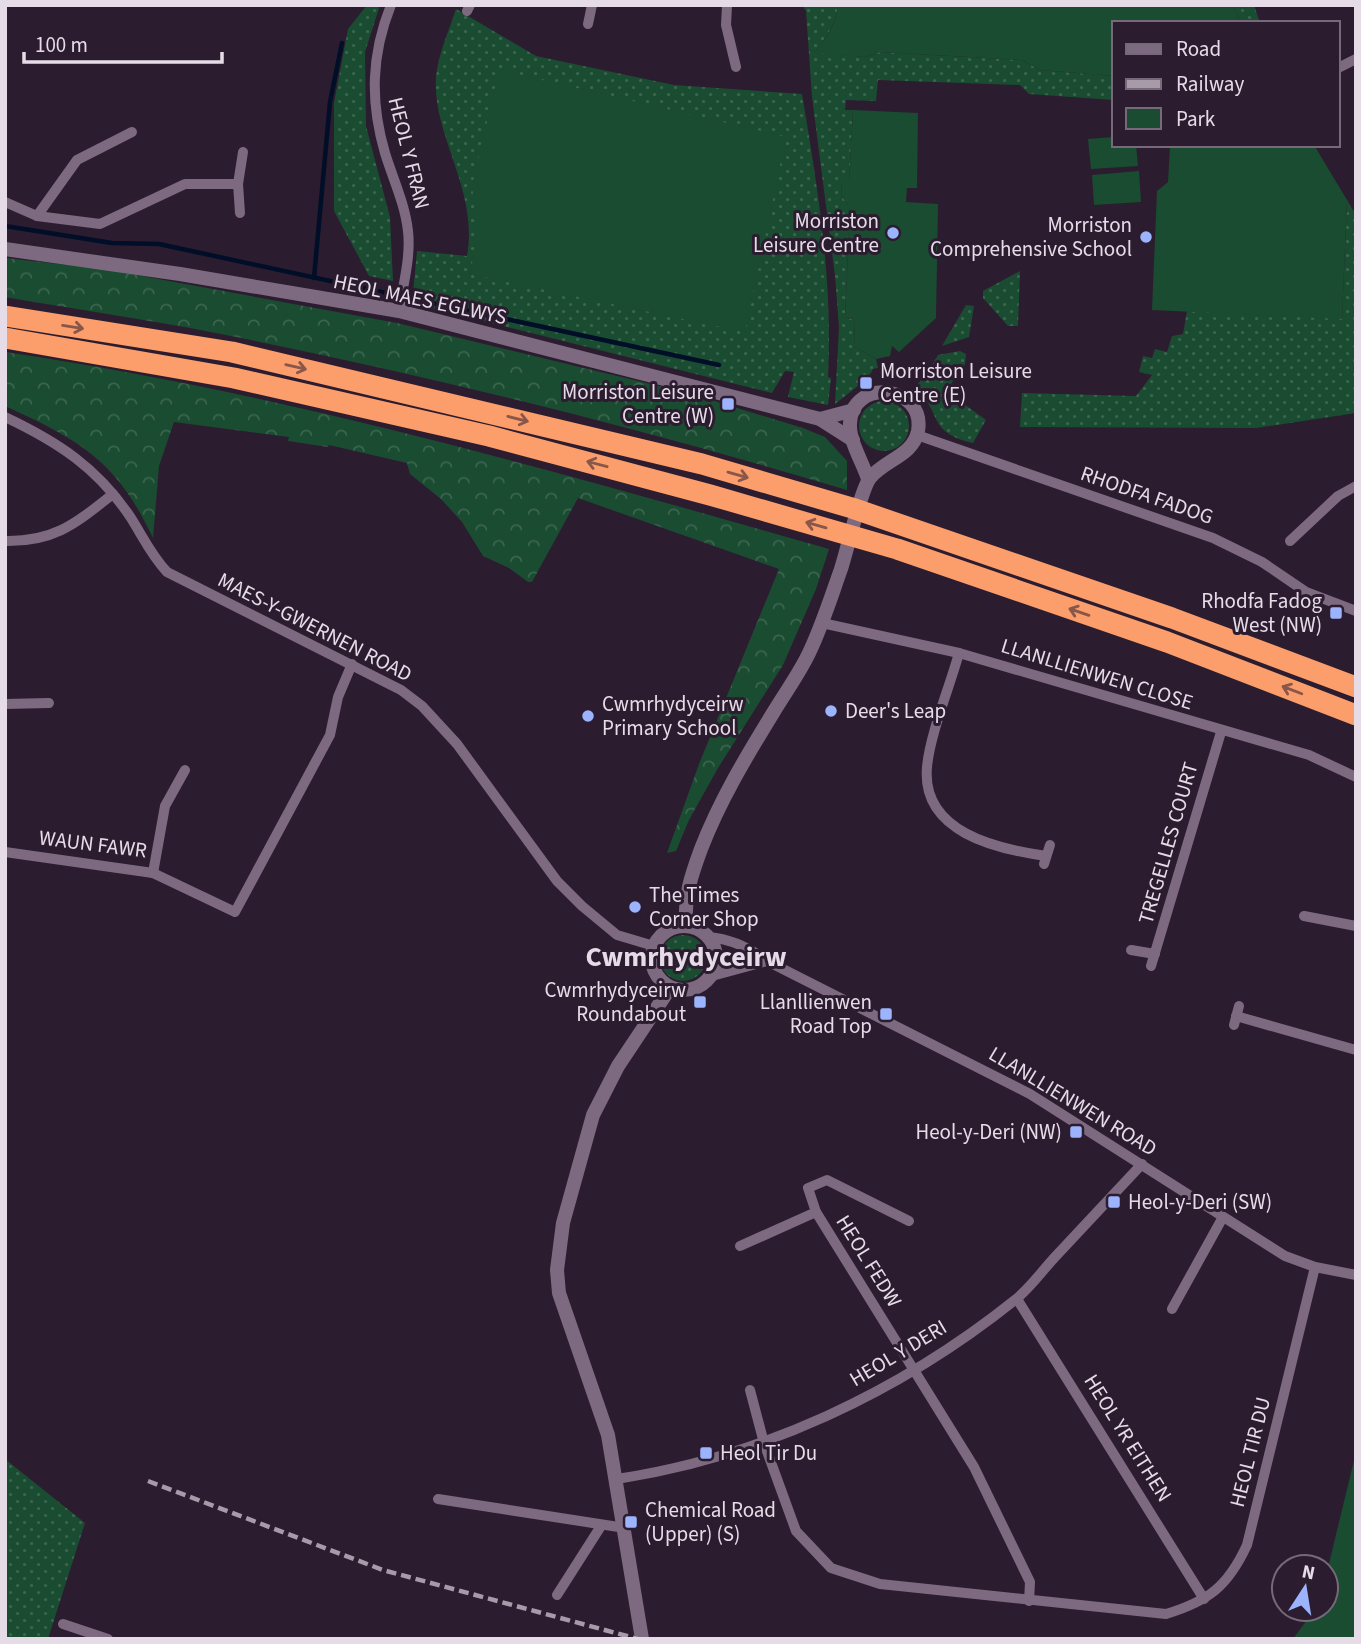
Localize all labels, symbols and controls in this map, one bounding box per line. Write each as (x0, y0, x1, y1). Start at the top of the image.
scale bar (24, 21, 222, 65)
legend (1112, 21, 1340, 147)
text: 100 m (35, 30, 88, 60)
text: Road (1176, 34, 1221, 64)
text: Railway (1176, 69, 1244, 99)
street label: HEOL Y FRAN (381, 94, 437, 212)
text: Park (1176, 104, 1216, 134)
place label: Morriston Leisure Centre (753, 206, 879, 260)
place label: Morriston Comprehensive School (930, 210, 1132, 264)
marker: Morriston Leisure Centre (885, 225, 901, 241)
marker: Morriston Comprehensive School (1138, 229, 1154, 245)
street label: HEOL MAES EGLWYS (330, 266, 510, 332)
one-way arrow (61, 321, 84, 334)
place label: Morriston Leisure Centre (E) (880, 356, 1032, 410)
one-way arrow (285, 361, 307, 374)
marker: Morriston Leisure Centre (E) (858, 375, 874, 391)
place label: Morriston Leisure Centre (W) (562, 377, 714, 431)
marker: Morriston Leisure Centre (W) (720, 396, 736, 412)
one-way arrow (506, 413, 529, 426)
one-way arrow (586, 457, 608, 470)
street label: RHODFA FADOG (1077, 458, 1217, 532)
one-way arrow (727, 469, 749, 482)
one-way arrow (805, 518, 827, 531)
street label: MAES-Y-GWERNEN ROAD (213, 565, 417, 689)
place label: Rhodfa Fadog West (NW) (1201, 586, 1322, 640)
one-way arrow (1068, 605, 1090, 617)
marker: Rhodfa Fadog West (NW) (1328, 605, 1344, 621)
street label: LLANLLIENWEN CLOSE (997, 631, 1197, 717)
one-way arrow (1282, 683, 1304, 696)
place label: Cwmrhydyceirw Primary School (602, 689, 744, 743)
place label: Deer's Leap (845, 696, 946, 726)
marker: Deer's Leap (823, 703, 839, 719)
marker: Cwmrhydyceirw Primary School (580, 708, 596, 724)
street label: TREGELLES COURT (1131, 759, 1205, 927)
street label: WAUN FAWR (37, 823, 149, 865)
place label: The Times Corner Shop (649, 880, 759, 934)
marker: The Times Corner Shop (627, 899, 643, 915)
district label: Cwmrhydyceirw (585, 937, 787, 977)
place label: Cwmrhydyceirw Roundabout (544, 975, 686, 1029)
place label: Llanllienwen Road Top (760, 987, 872, 1041)
marker: Cwmrhydyceirw Roundabout (692, 994, 708, 1010)
marker: Llanllienwen Road Top (878, 1006, 894, 1022)
street label: LLANLLIENWEN ROAD (983, 1039, 1163, 1163)
place label: Heol-y-Deri (NW) (915, 1117, 1062, 1147)
marker: Heol-y-Deri (NW) (1068, 1124, 1084, 1140)
place label: Heol-y-Deri (SW) (1128, 1187, 1272, 1217)
marker: Heol-y-Deri (SW) (1106, 1194, 1122, 1210)
street label: HEOL FEDW (829, 1209, 909, 1313)
street label: HEOL Y DERI (844, 1312, 952, 1394)
street label: HEOL YR EITHEN (1077, 1368, 1179, 1508)
street label: HEOL TIR DU (1222, 1394, 1278, 1510)
place label: Heol Tir Du (720, 1438, 817, 1468)
marker: Heol Tir Du (698, 1445, 714, 1461)
place label: Chemical Road (Upper) (S) (645, 1495, 776, 1549)
marker: Chemical Road (Upper) (S) (623, 1514, 639, 1530)
north arrow (1270, 1553, 1340, 1623)
text: N (1299, 1558, 1317, 1587)

